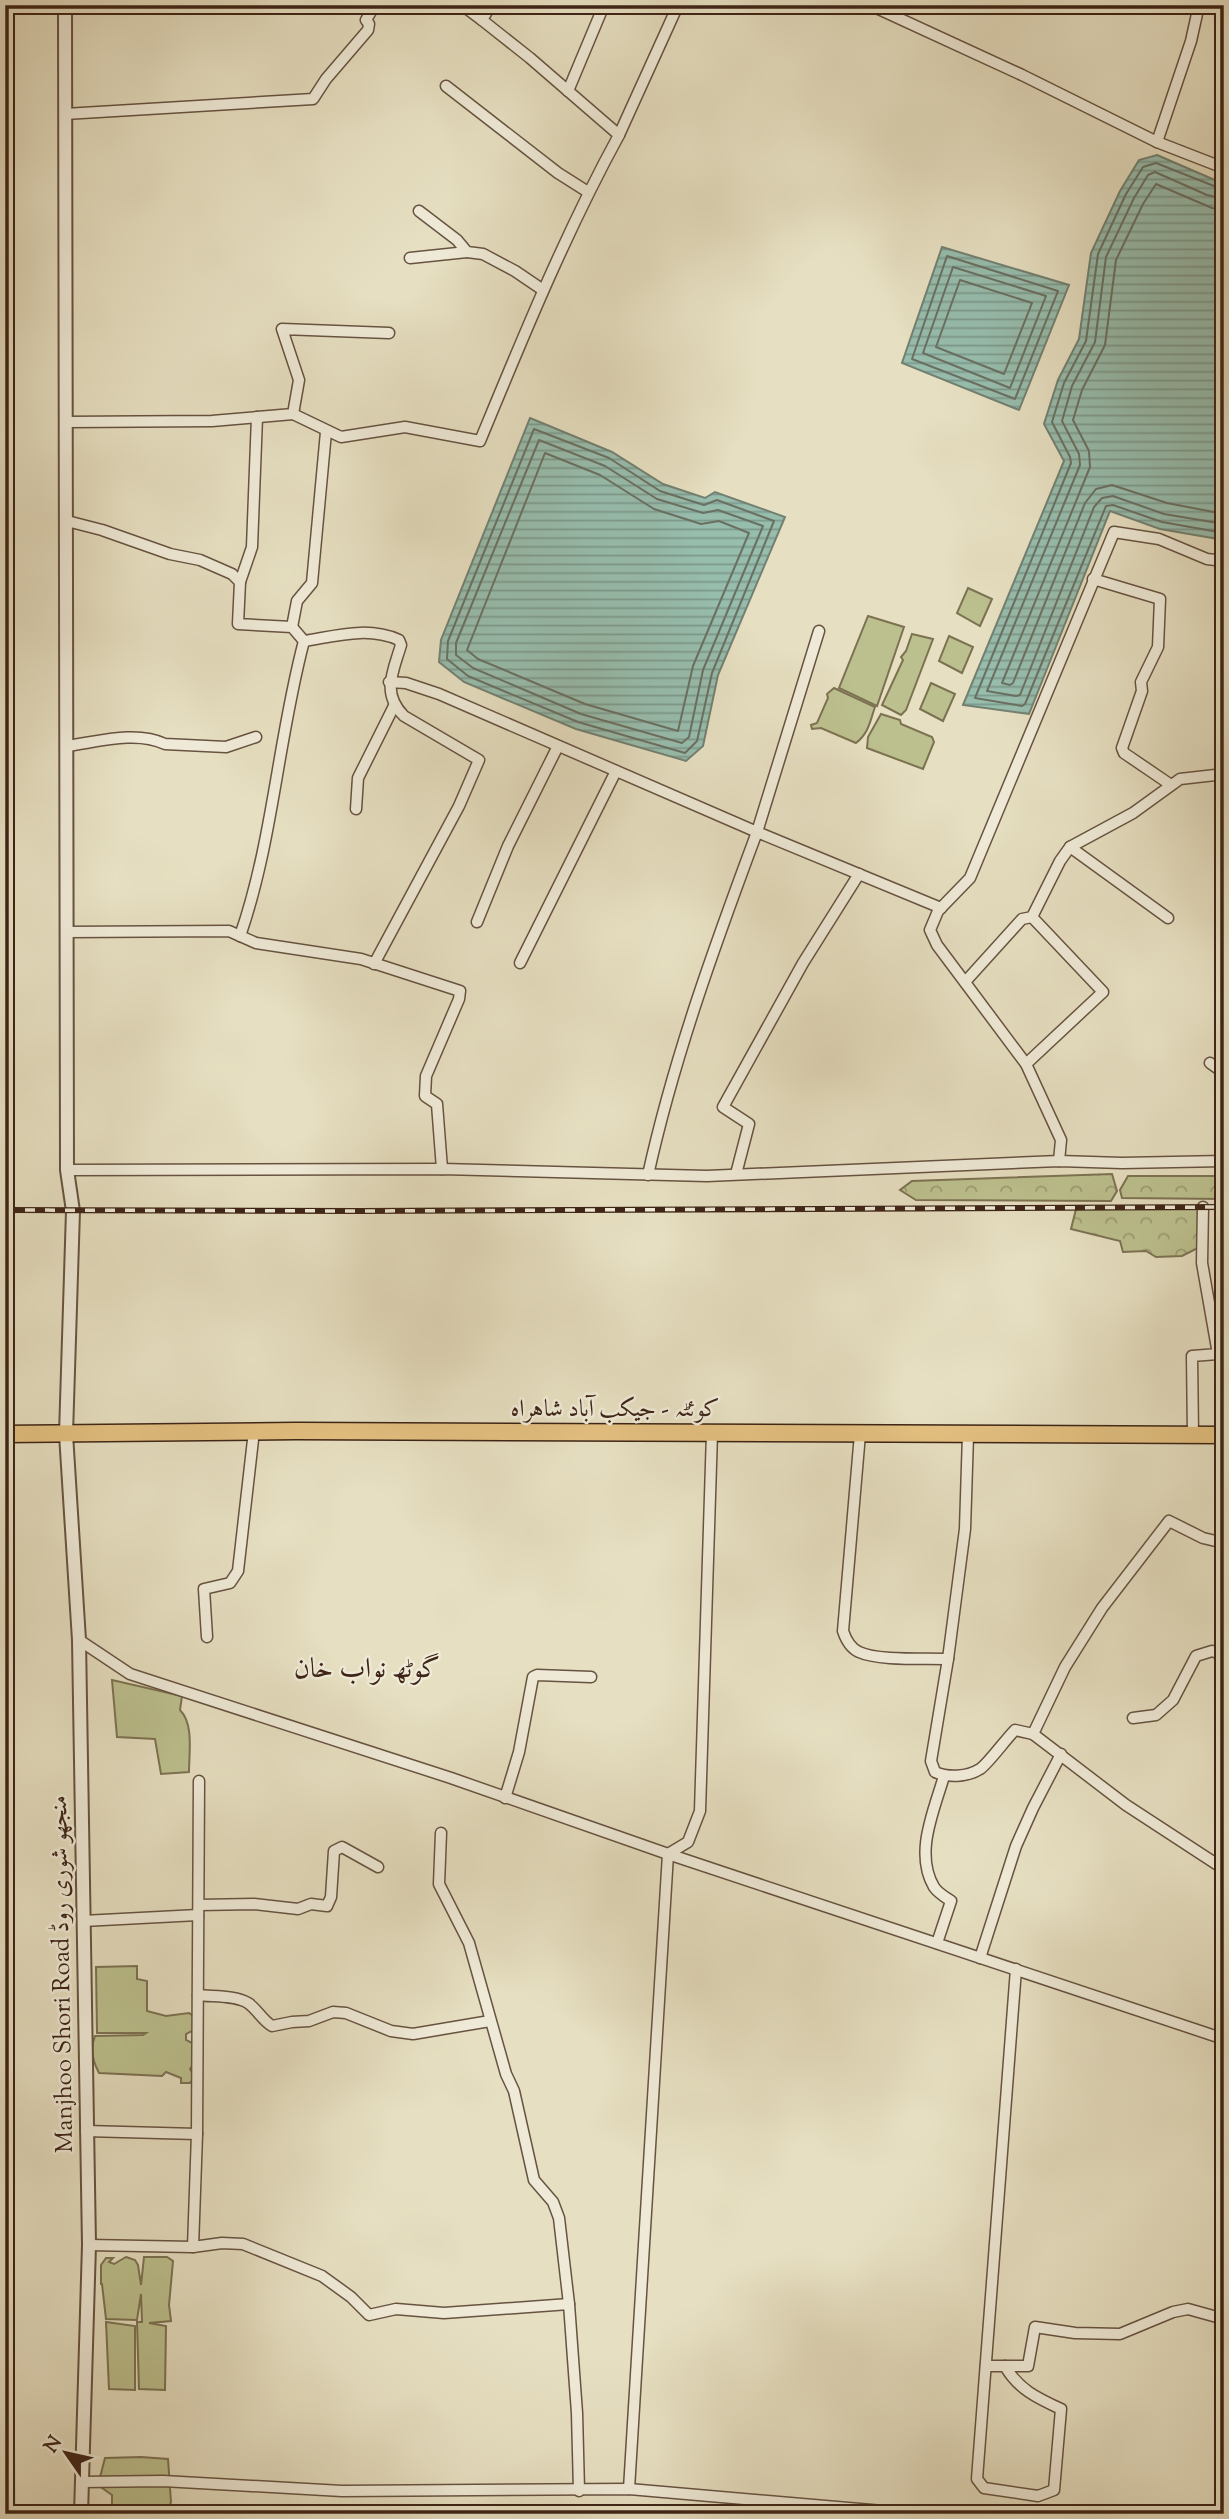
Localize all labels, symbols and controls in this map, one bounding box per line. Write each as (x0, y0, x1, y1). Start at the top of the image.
street label: کوئٹہ - جیکب آباد شاہراہ (511, 1393, 720, 1427)
district label: گوٹھ نواب خان (294, 1650, 440, 1690)
street label: Manjhoo Shori Road منجھو شوری روڈ (43, 1795, 83, 2153)
north arrow (32, 2418, 102, 2488)
text: N (39, 2431, 69, 2459)

